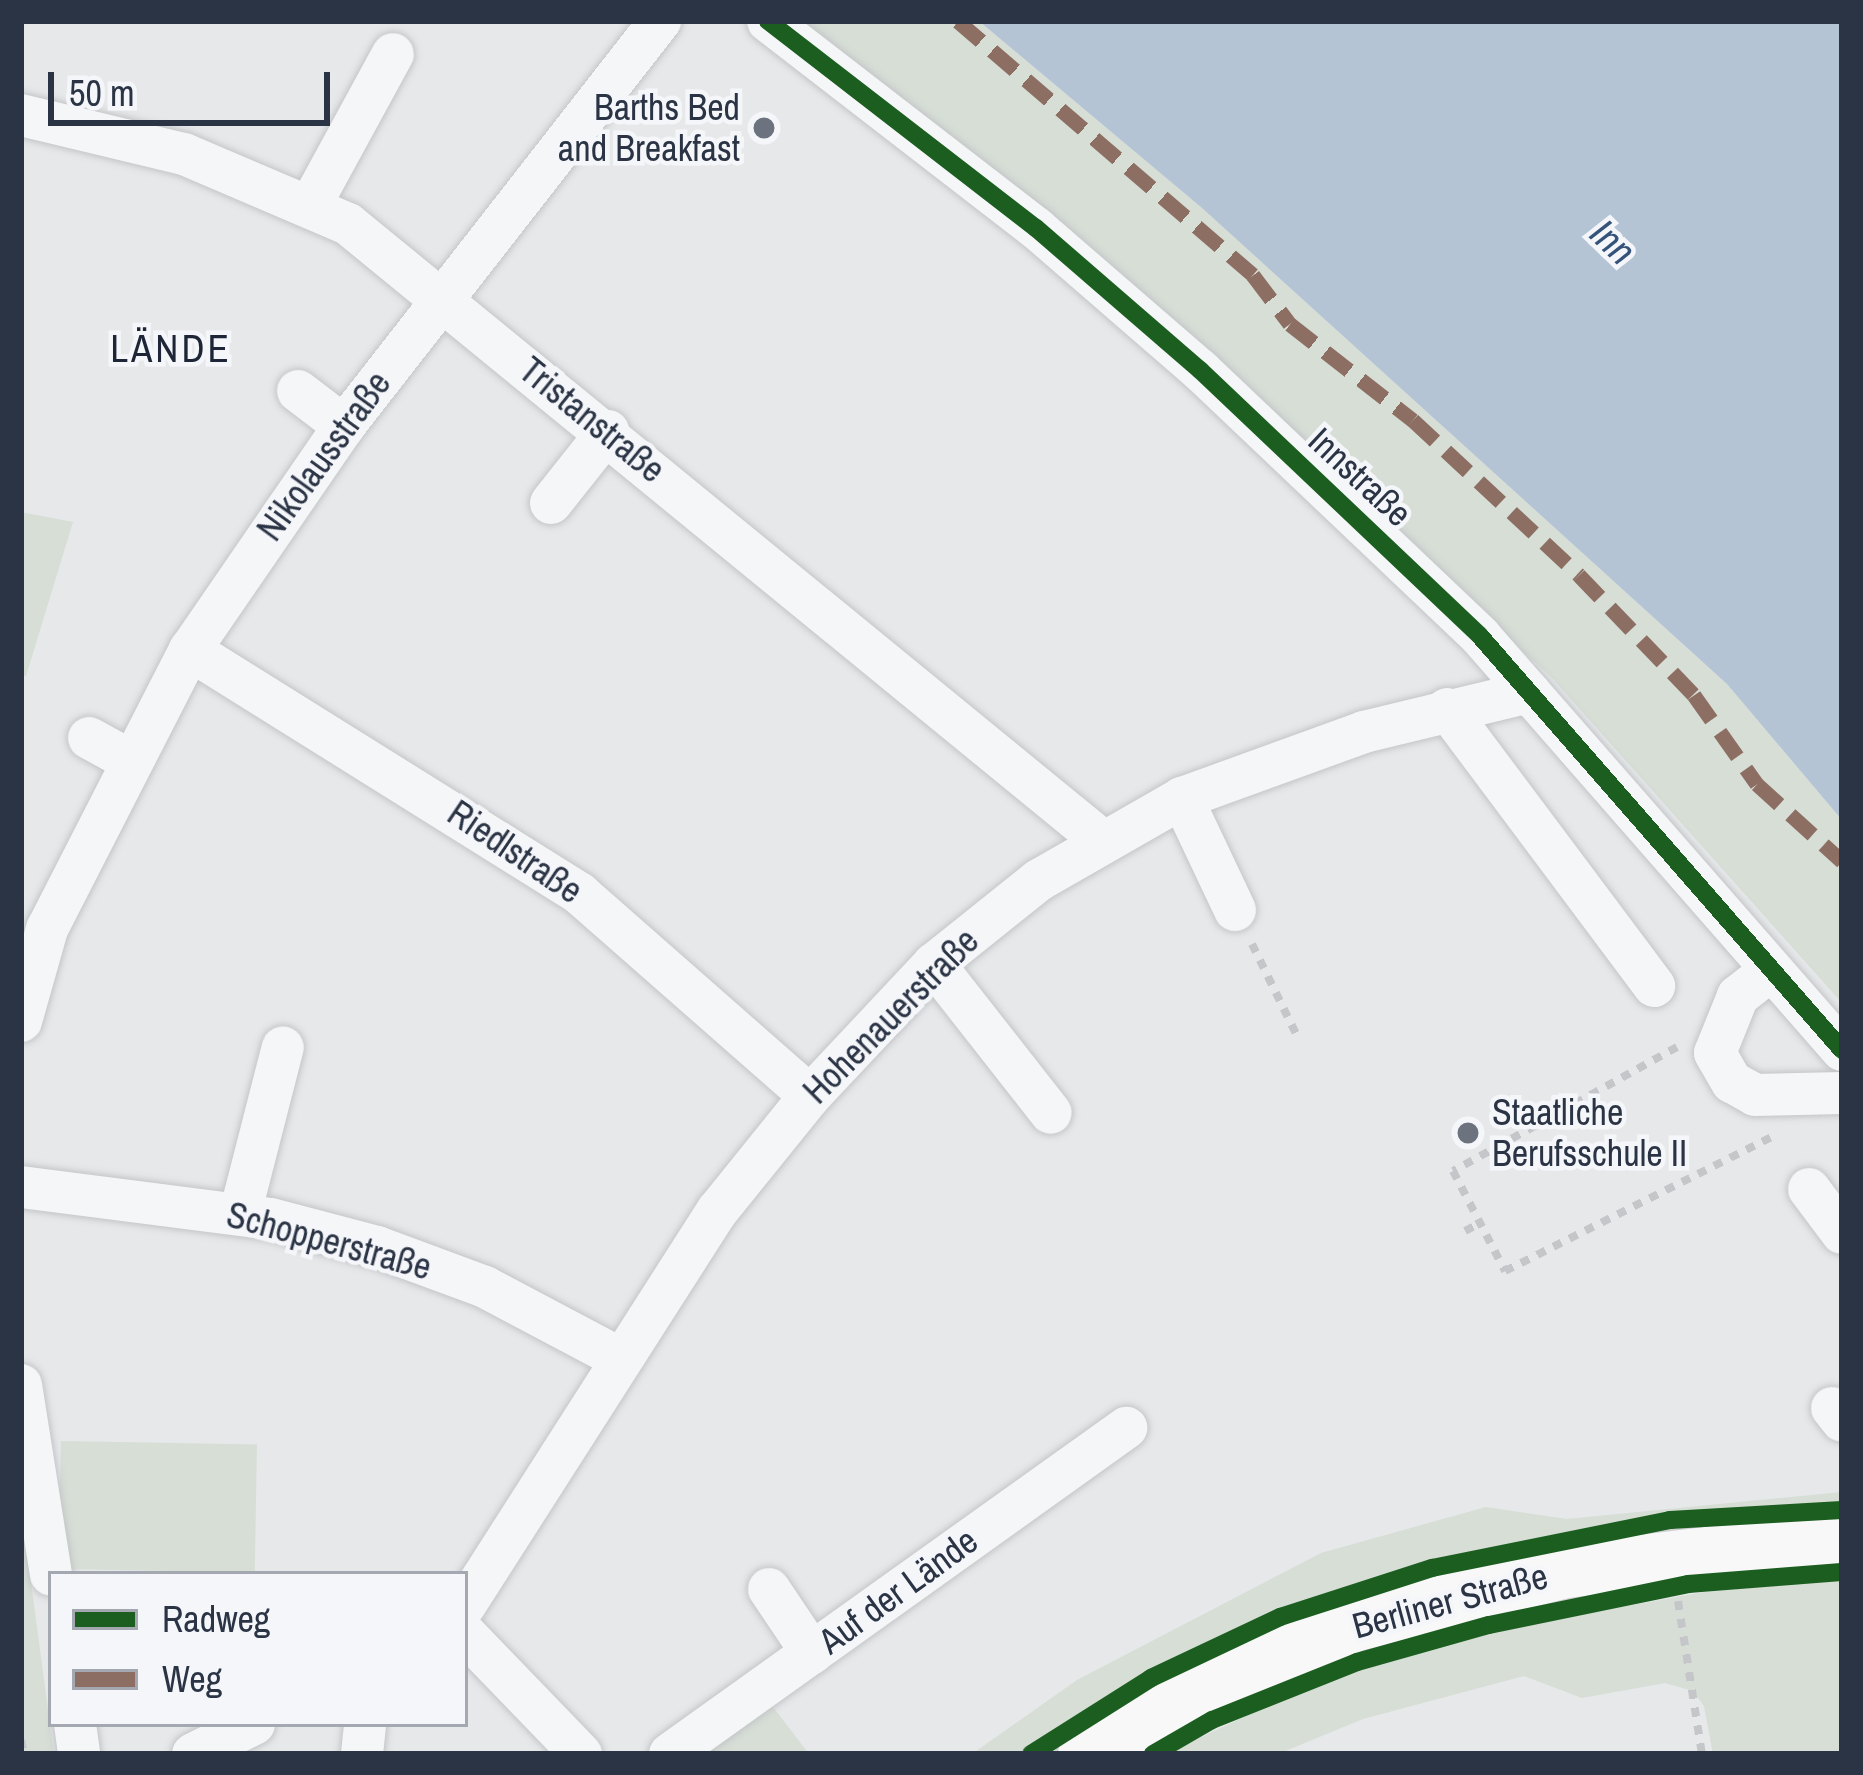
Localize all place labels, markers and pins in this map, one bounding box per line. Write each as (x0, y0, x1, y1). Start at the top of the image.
place label: Barths Bed and Breakfast (558, 85, 740, 170)
marker: Barths Bed and Breakfast (751, 115, 777, 141)
place label: Staatliche Berufsschule II (1492, 1090, 1687, 1175)
marker: Staatliche Berufsschule II (1455, 1120, 1481, 1146)

